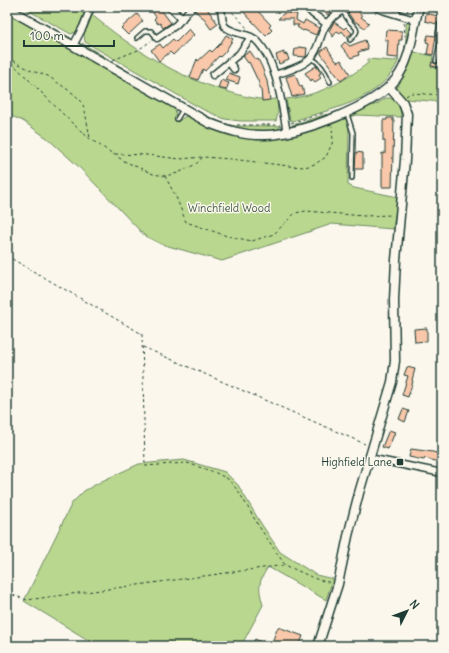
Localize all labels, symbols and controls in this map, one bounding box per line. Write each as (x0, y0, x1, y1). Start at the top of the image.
scale bar (24, 22, 114, 48)
text: 100 m (30, 28, 64, 43)
park label: Winchfield Wood (188, 201, 271, 215)
place label: Highfield Lane (321, 455, 392, 469)
marker: Highfield Lane (395, 457, 405, 467)
north arrow (387, 591, 427, 631)
text: N (407, 597, 422, 612)

